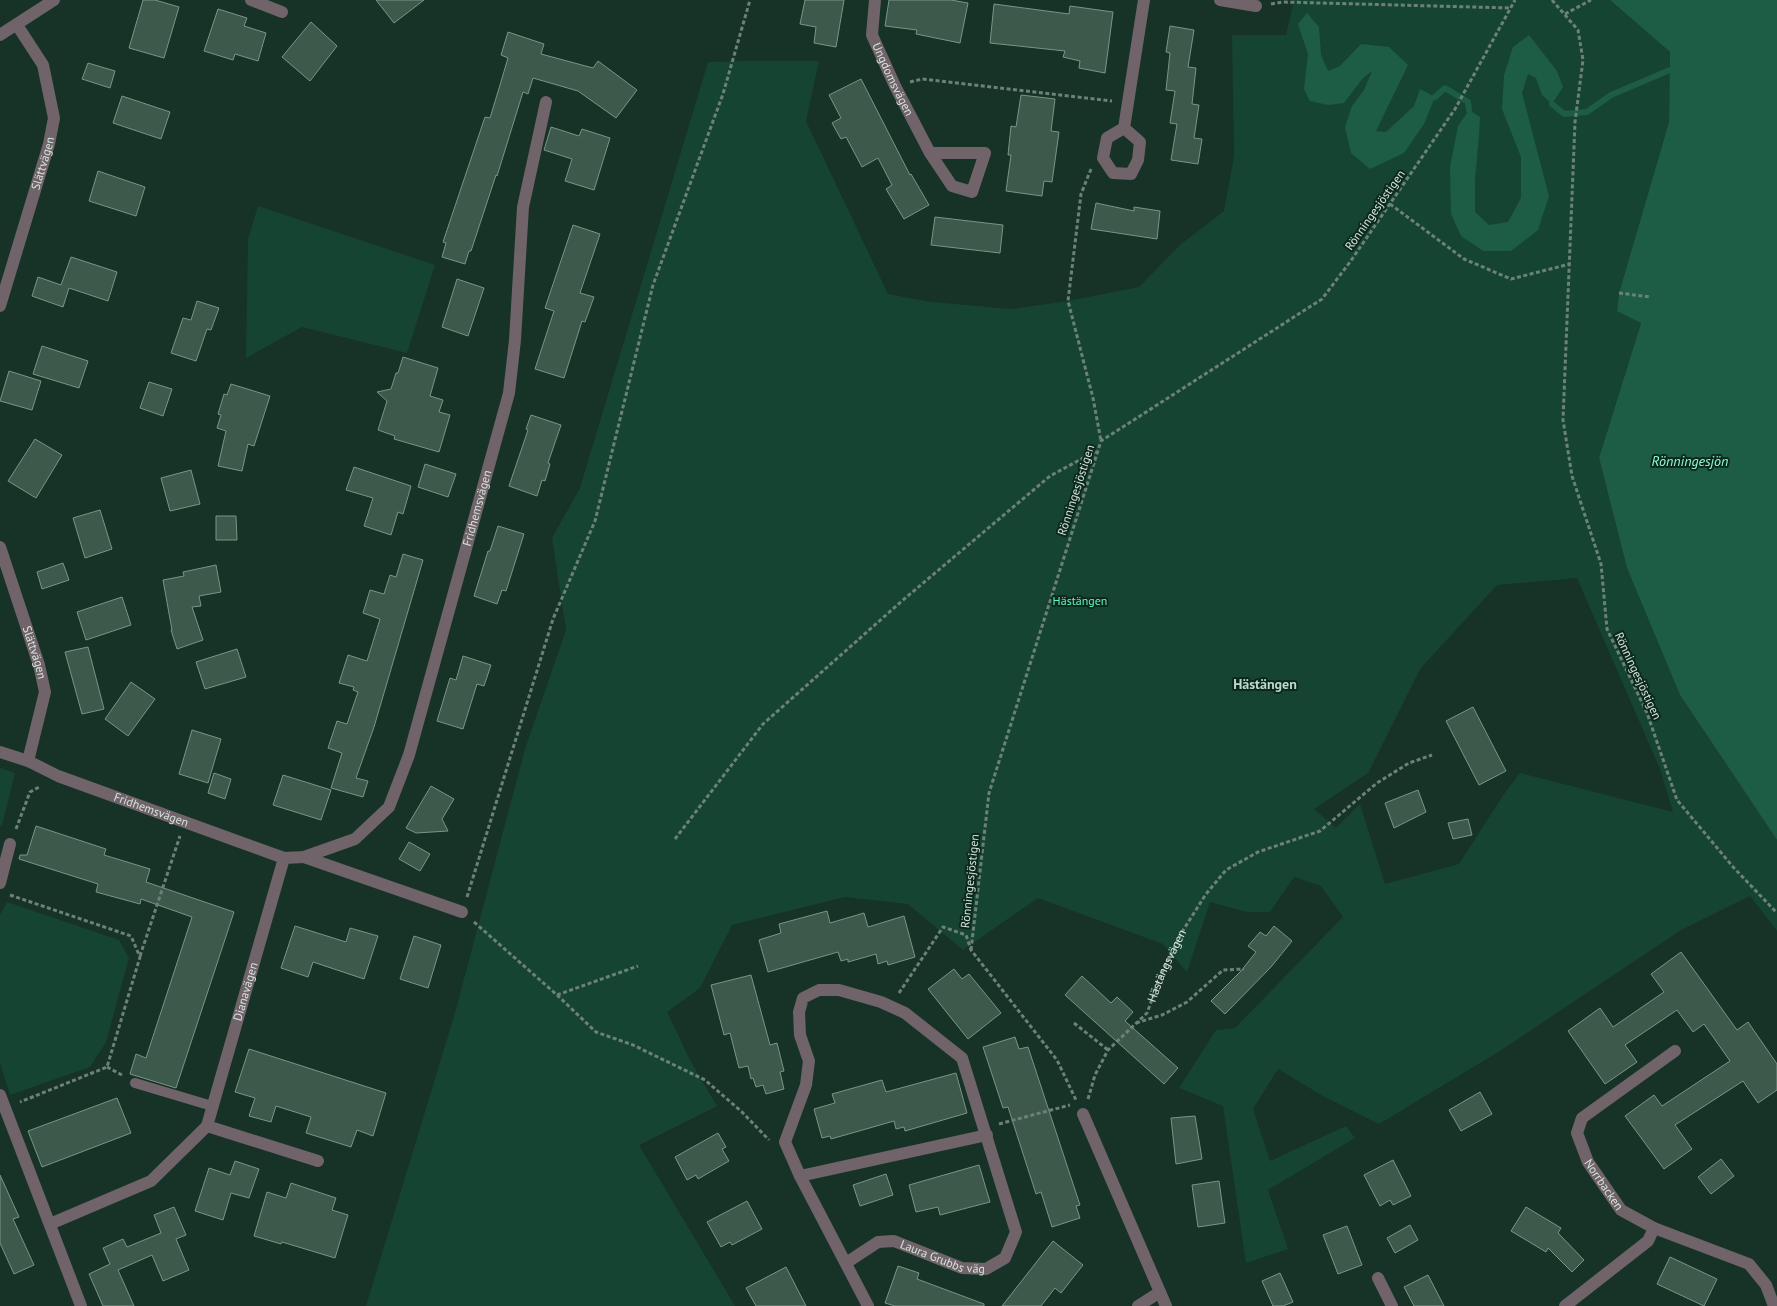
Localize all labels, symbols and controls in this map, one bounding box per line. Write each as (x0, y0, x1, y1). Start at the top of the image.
street label: Ungdomsvägen (869, 40, 917, 118)
street label: Slättvägen (28, 135, 57, 192)
street label: Rönningesjöstigen (1341, 167, 1408, 253)
street label: Rönningesjöstigen (1054, 443, 1097, 537)
water label: Rönningesjön (1652, 452, 1728, 470)
street label: Fridhemsvägen (459, 468, 494, 548)
park label: Hästängen (1053, 593, 1107, 608)
street label: Slättvägen (20, 624, 50, 680)
street label: Rönningesjöstigen (1612, 630, 1665, 722)
district label: Hästängen (1233, 675, 1297, 693)
street label: Fridhemsvägen (112, 789, 191, 830)
street label: Rönningesjöstigen (957, 833, 982, 929)
street label: Hästängsvägen (1144, 927, 1189, 1004)
street label: Dianavägen (230, 960, 261, 1023)
street label: Norrbacken (1581, 1156, 1627, 1213)
street label: Laura Grubbs väg (898, 1236, 985, 1276)

